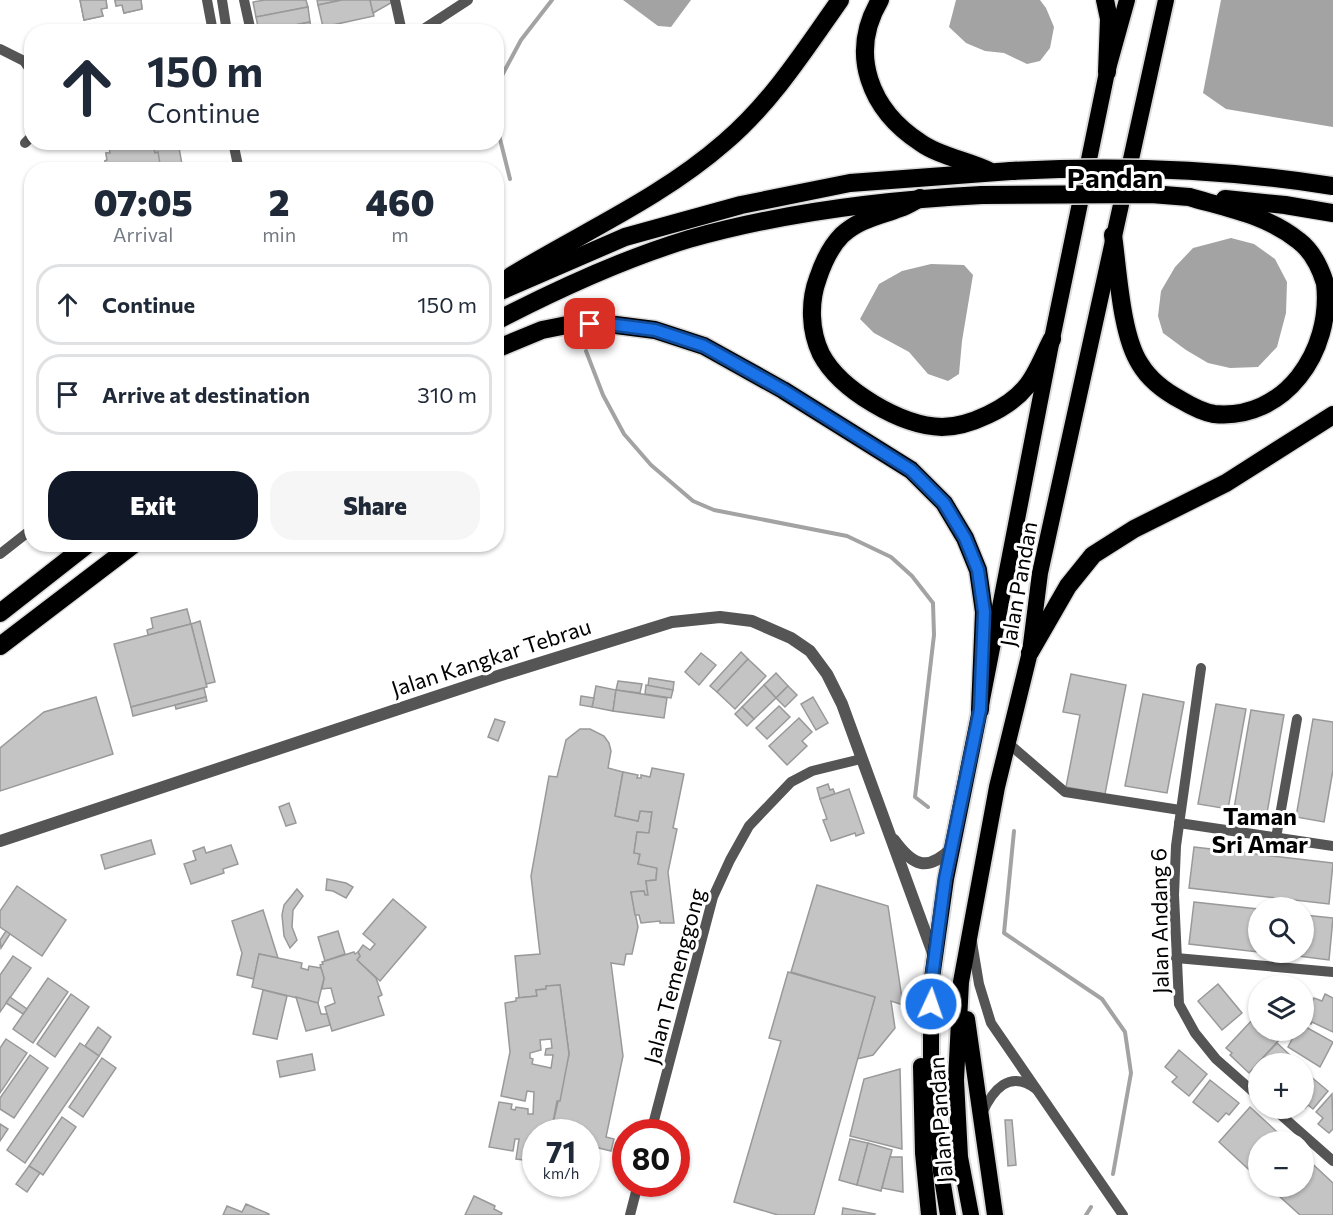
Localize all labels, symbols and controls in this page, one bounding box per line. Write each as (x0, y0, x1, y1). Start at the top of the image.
text: 150 m (147, 44, 263, 96)
icon: ahead (48, 48, 126, 126)
text: Continue (147, 96, 260, 129)
district label: Pandan (1067, 160, 1163, 194)
text: 07:05 (93, 179, 193, 223)
text: 2 (269, 179, 290, 223)
text: 460 (366, 179, 435, 223)
text: Arrival (113, 222, 173, 246)
text: min (262, 222, 296, 246)
text: m (391, 222, 409, 246)
icon: ahead (51, 288, 84, 321)
text: Continue (102, 291, 195, 318)
text: 150 m (417, 291, 477, 318)
pin (564, 298, 615, 349)
icon: arrive (573, 307, 606, 340)
icon: arrive (51, 378, 84, 411)
text: Arrive at destination (102, 381, 310, 408)
text: 310 m (417, 381, 477, 408)
button: Exit (48, 471, 258, 540)
button: Share (270, 471, 480, 540)
street label: Jalan Pandan (994, 519, 1042, 649)
street label: Jalan Kangkar Tebrau (388, 612, 594, 702)
district label: Taman Sri Amar (1212, 801, 1308, 858)
street label: Jalan Andang 6 (1144, 848, 1174, 994)
street label: Jalan Temenggong (638, 885, 710, 1067)
map controls (1248, 897, 1314, 1197)
button: search (1248, 897, 1314, 963)
position arrow (899, 972, 963, 1036)
button: layers (1248, 975, 1314, 1041)
button: + (1248, 1053, 1314, 1119)
street label: Jalan Pandan (922, 1056, 958, 1184)
speed limit sign: 80 (612, 1119, 690, 1197)
button: − (1248, 1131, 1314, 1197)
text: 71 (546, 1132, 576, 1169)
text: km/h (543, 1164, 579, 1182)

